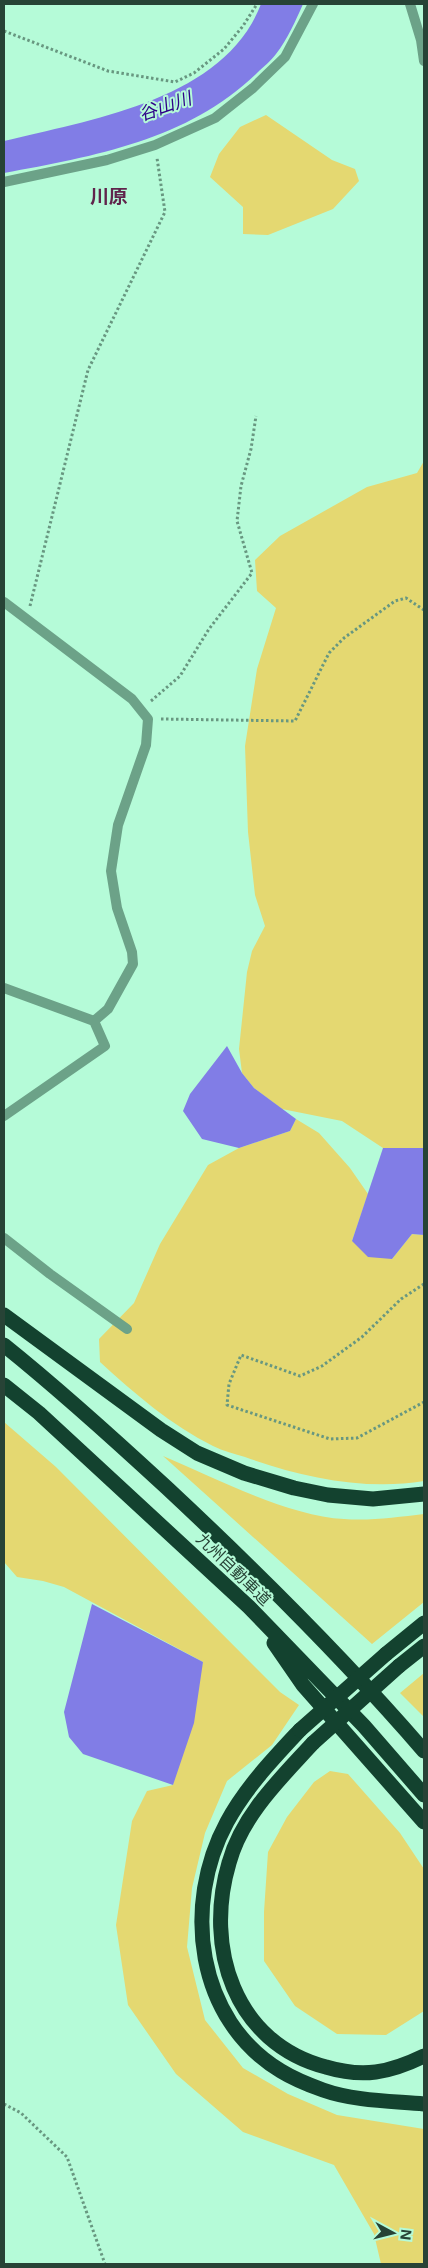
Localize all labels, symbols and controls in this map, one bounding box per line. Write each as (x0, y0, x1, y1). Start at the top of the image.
water label: 谷山川 (136, 87, 196, 125)
district label: 川原 (90, 185, 128, 208)
street label: 九州自動車道 (193, 1528, 275, 1610)
north arrow (368, 2208, 418, 2258)
text: N (397, 2228, 415, 2241)

